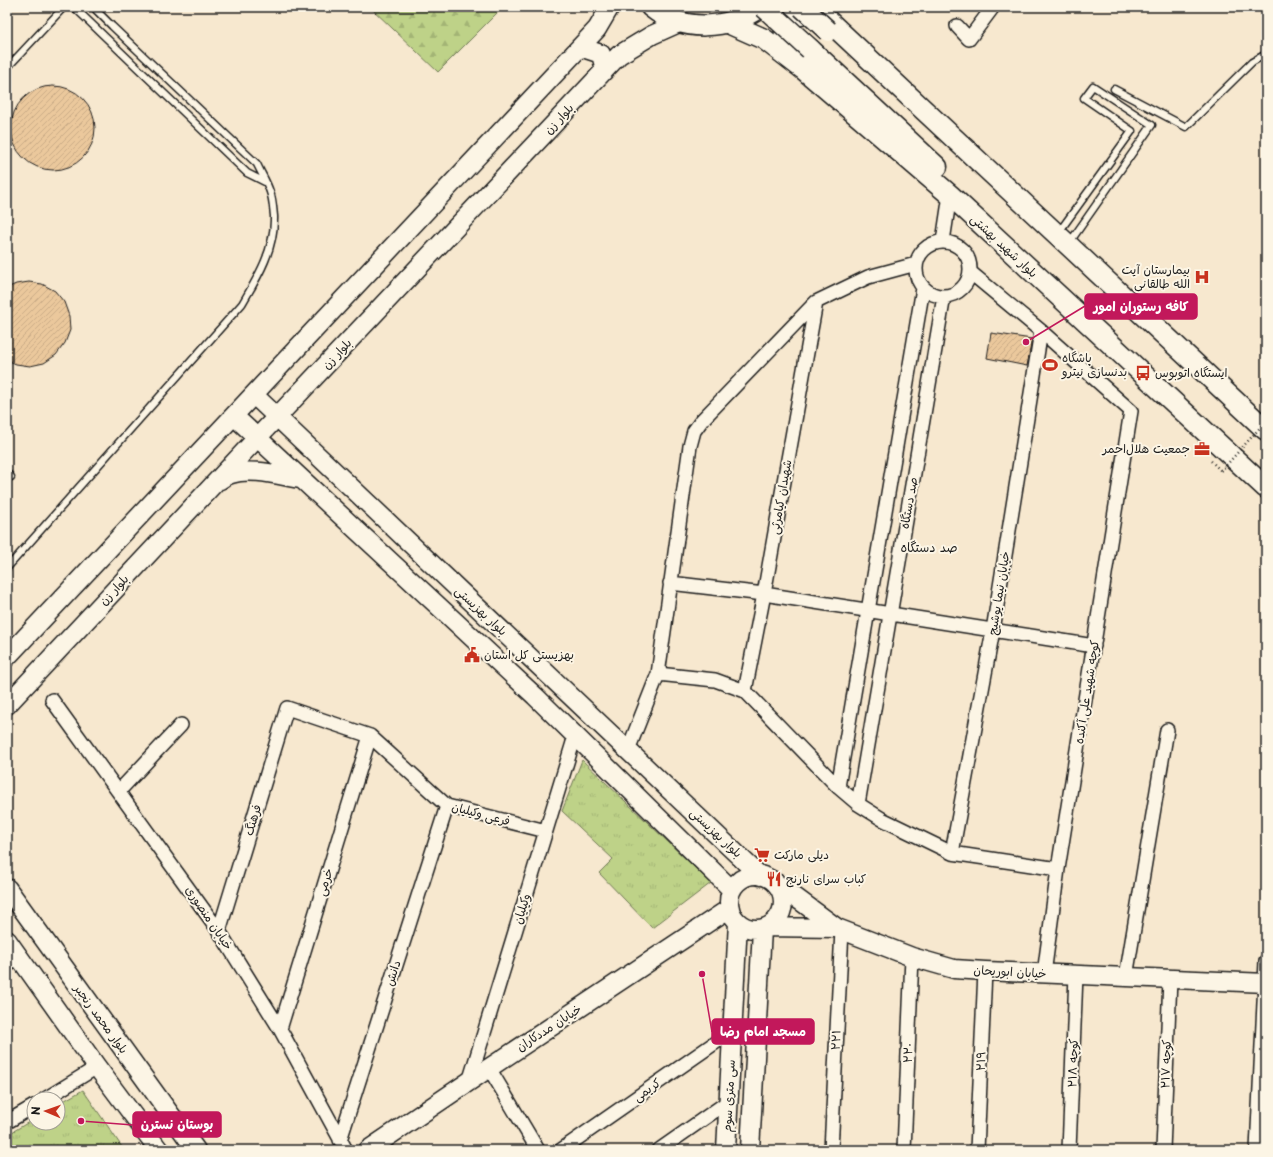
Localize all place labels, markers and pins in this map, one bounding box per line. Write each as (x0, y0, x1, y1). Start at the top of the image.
place label: بیمارستان آیت الله طالقانی (1122, 260, 1190, 292)
hospital icon: بیمارستان آیت الله طالقانی (1193, 268, 1211, 286)
callout: کافه رستوران امور (1085, 294, 1197, 319)
place label: باشگاه بدنسازی نیترو (1061, 348, 1127, 380)
sports icon: باشگاه بدنسازی نیترو (1041, 356, 1059, 374)
place label: ایستگاه اتوبوس (1155, 363, 1228, 381)
bus stop icon: ایستگاه اتوبوس (1134, 364, 1152, 382)
place label: جمعیت هلال‌احمر (1101, 439, 1190, 457)
office icon: جمعیت هلال‌احمر (1193, 440, 1211, 458)
place label: بهزیستی کل استان (484, 645, 574, 663)
public building icon: بهزیستی کل استان (463, 646, 481, 664)
place label: دیلی مارکت (774, 845, 829, 863)
supermarket icon: دیلی مارکت (753, 846, 771, 864)
place label: کباب سرای نارنج (786, 869, 866, 888)
restaurant icon: کباب سرای نارنج (765, 870, 783, 888)
callout: مسجد امام رضا (712, 1019, 814, 1044)
callout: بوستان نسترن (133, 1112, 221, 1137)

